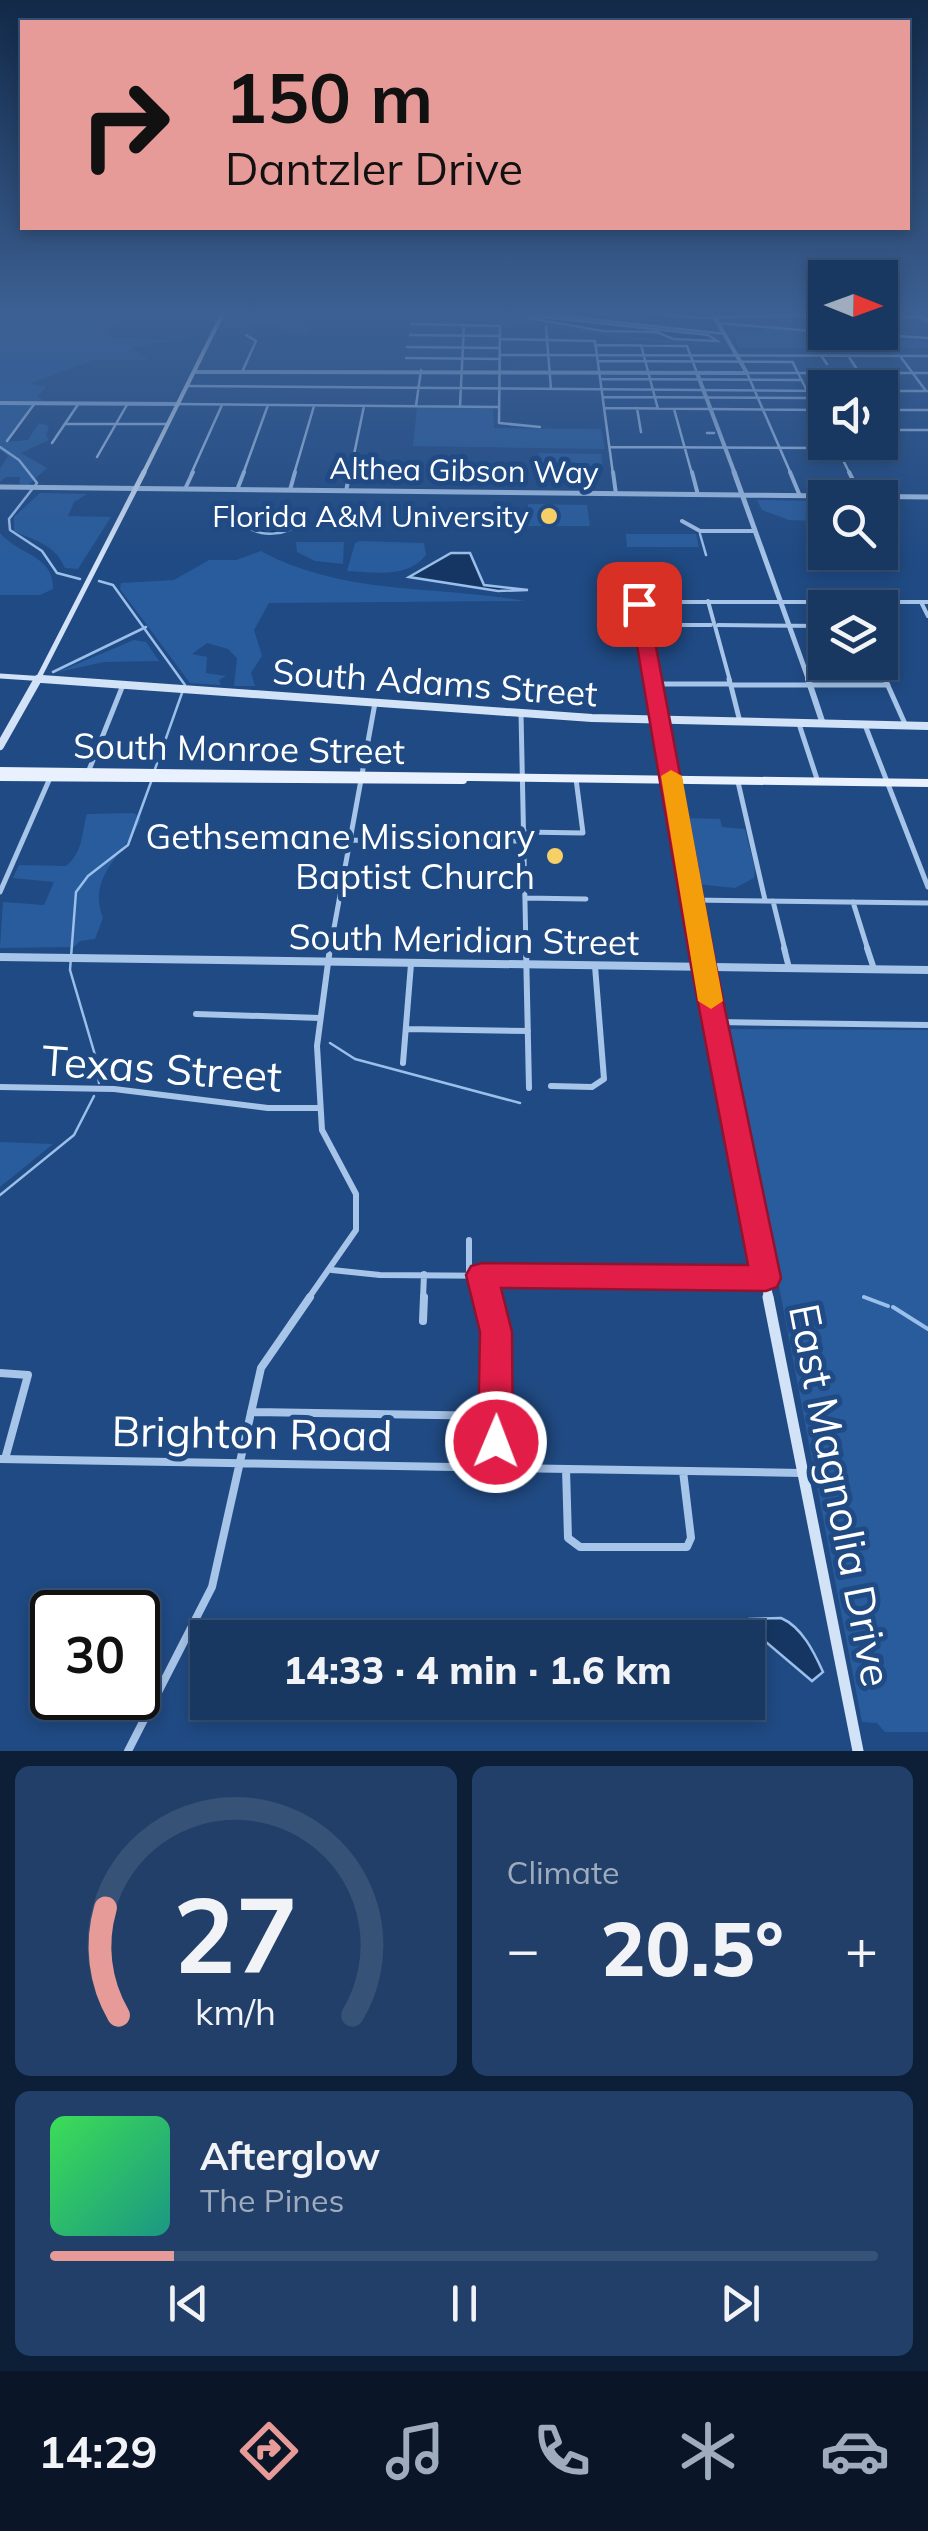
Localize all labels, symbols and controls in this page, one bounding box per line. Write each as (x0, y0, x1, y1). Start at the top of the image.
text: 150 m (225, 53, 433, 141)
icon: right (60, 60, 190, 190)
text: Dantzler Drive (225, 140, 523, 196)
north arrow (808, 260, 898, 350)
map controls (808, 260, 898, 680)
button: sound (808, 370, 898, 460)
street label: Althea Gibson Way (329, 449, 599, 491)
button: search (808, 480, 898, 570)
place label: Florida A&M University (212, 497, 529, 535)
marker: Florida A&M University (538, 505, 560, 527)
pin (597, 562, 682, 647)
icon: arrive (612, 577, 667, 632)
button: layers (808, 590, 898, 680)
street label: South Adams Street (271, 649, 599, 715)
street label: South Monroe Street (73, 723, 405, 773)
place label: Gethsemane Missionary Baptist Church (146, 814, 535, 898)
marker: Gethsemane Missionary Baptist Church (544, 845, 566, 867)
street label: South Meridian Street (288, 914, 640, 964)
street label: Texas Street (40, 1033, 284, 1103)
street label: East Magnolia Drive (778, 1299, 904, 1691)
position arrow (444, 1390, 548, 1494)
street label: Brighton Road (111, 1404, 393, 1462)
speed limit sign: 30 (30, 1590, 160, 1720)
text: 14:33 · 4 min · 1.6 km (283, 1646, 672, 1694)
text: Climate (507, 1852, 619, 1892)
text: 27 (173, 1868, 298, 1999)
text: 20.5° (601, 1901, 784, 1995)
text: − (507, 1914, 540, 1983)
text: + (845, 1914, 878, 1983)
text: km/h (195, 1989, 276, 2034)
text: Afterglow (200, 2132, 380, 2180)
text: The Pines (200, 2180, 344, 2220)
icon: previous (161, 2276, 216, 2331)
icon: pause (437, 2276, 492, 2331)
icon: next (713, 2276, 768, 2331)
icon: directions (234, 2416, 304, 2486)
icon: music (380, 2416, 450, 2486)
icon: phone (527, 2416, 597, 2486)
icon: climate (673, 2416, 743, 2486)
icon: car (820, 2416, 890, 2486)
text: 14:29 (38, 2423, 157, 2479)

